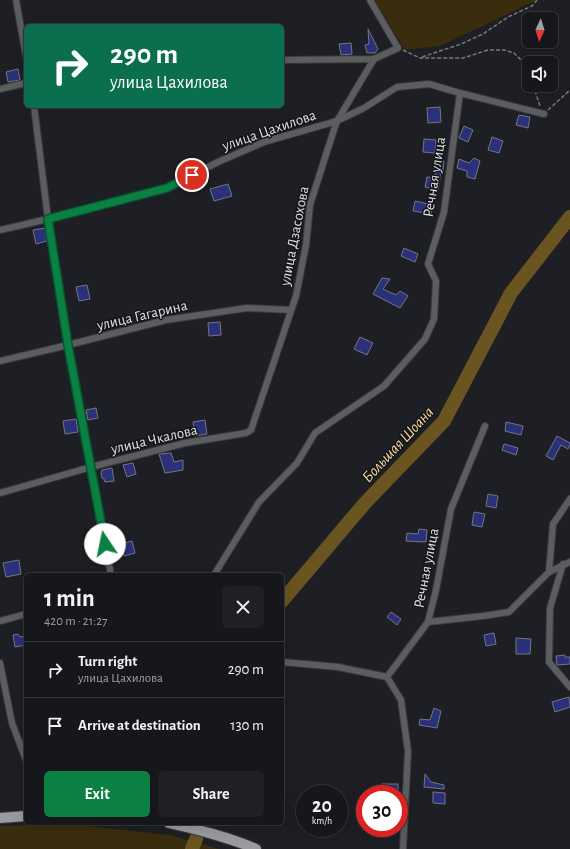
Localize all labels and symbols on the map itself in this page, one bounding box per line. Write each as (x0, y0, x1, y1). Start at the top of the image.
north arrow (522, 12, 558, 48)
street label: улица Цахилова (219, 107, 318, 154)
street label: Речная улица (421, 136, 448, 218)
pin (175, 158, 209, 192)
street label: улица Дзасохова (277, 185, 312, 288)
street label: улица Гагарина (95, 298, 189, 333)
water label: Большая Шоана (359, 404, 437, 485)
street label: улица Чкалова (108, 422, 199, 457)
position arrow (84, 523, 126, 565)
street label: Речная улица (411, 527, 442, 609)
speed limit sign: 30 (356, 785, 408, 837)

